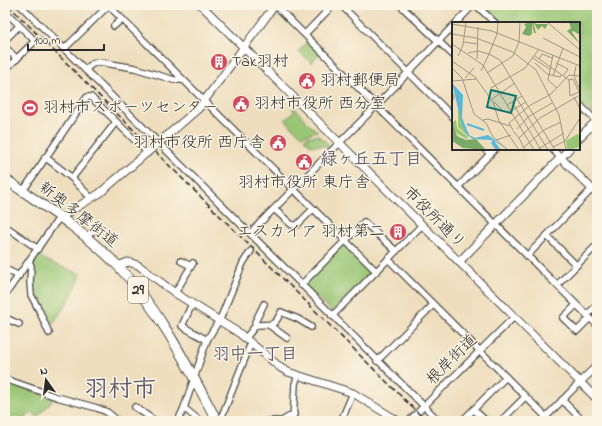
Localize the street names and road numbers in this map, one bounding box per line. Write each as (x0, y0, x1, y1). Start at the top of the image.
street label: 新奥多摩街道 (33, 176, 123, 254)
street label: 市役所通り (397, 181, 471, 255)
road number: 29 (128, 277, 148, 303)
street label: 根岸街道 (421, 329, 483, 391)

